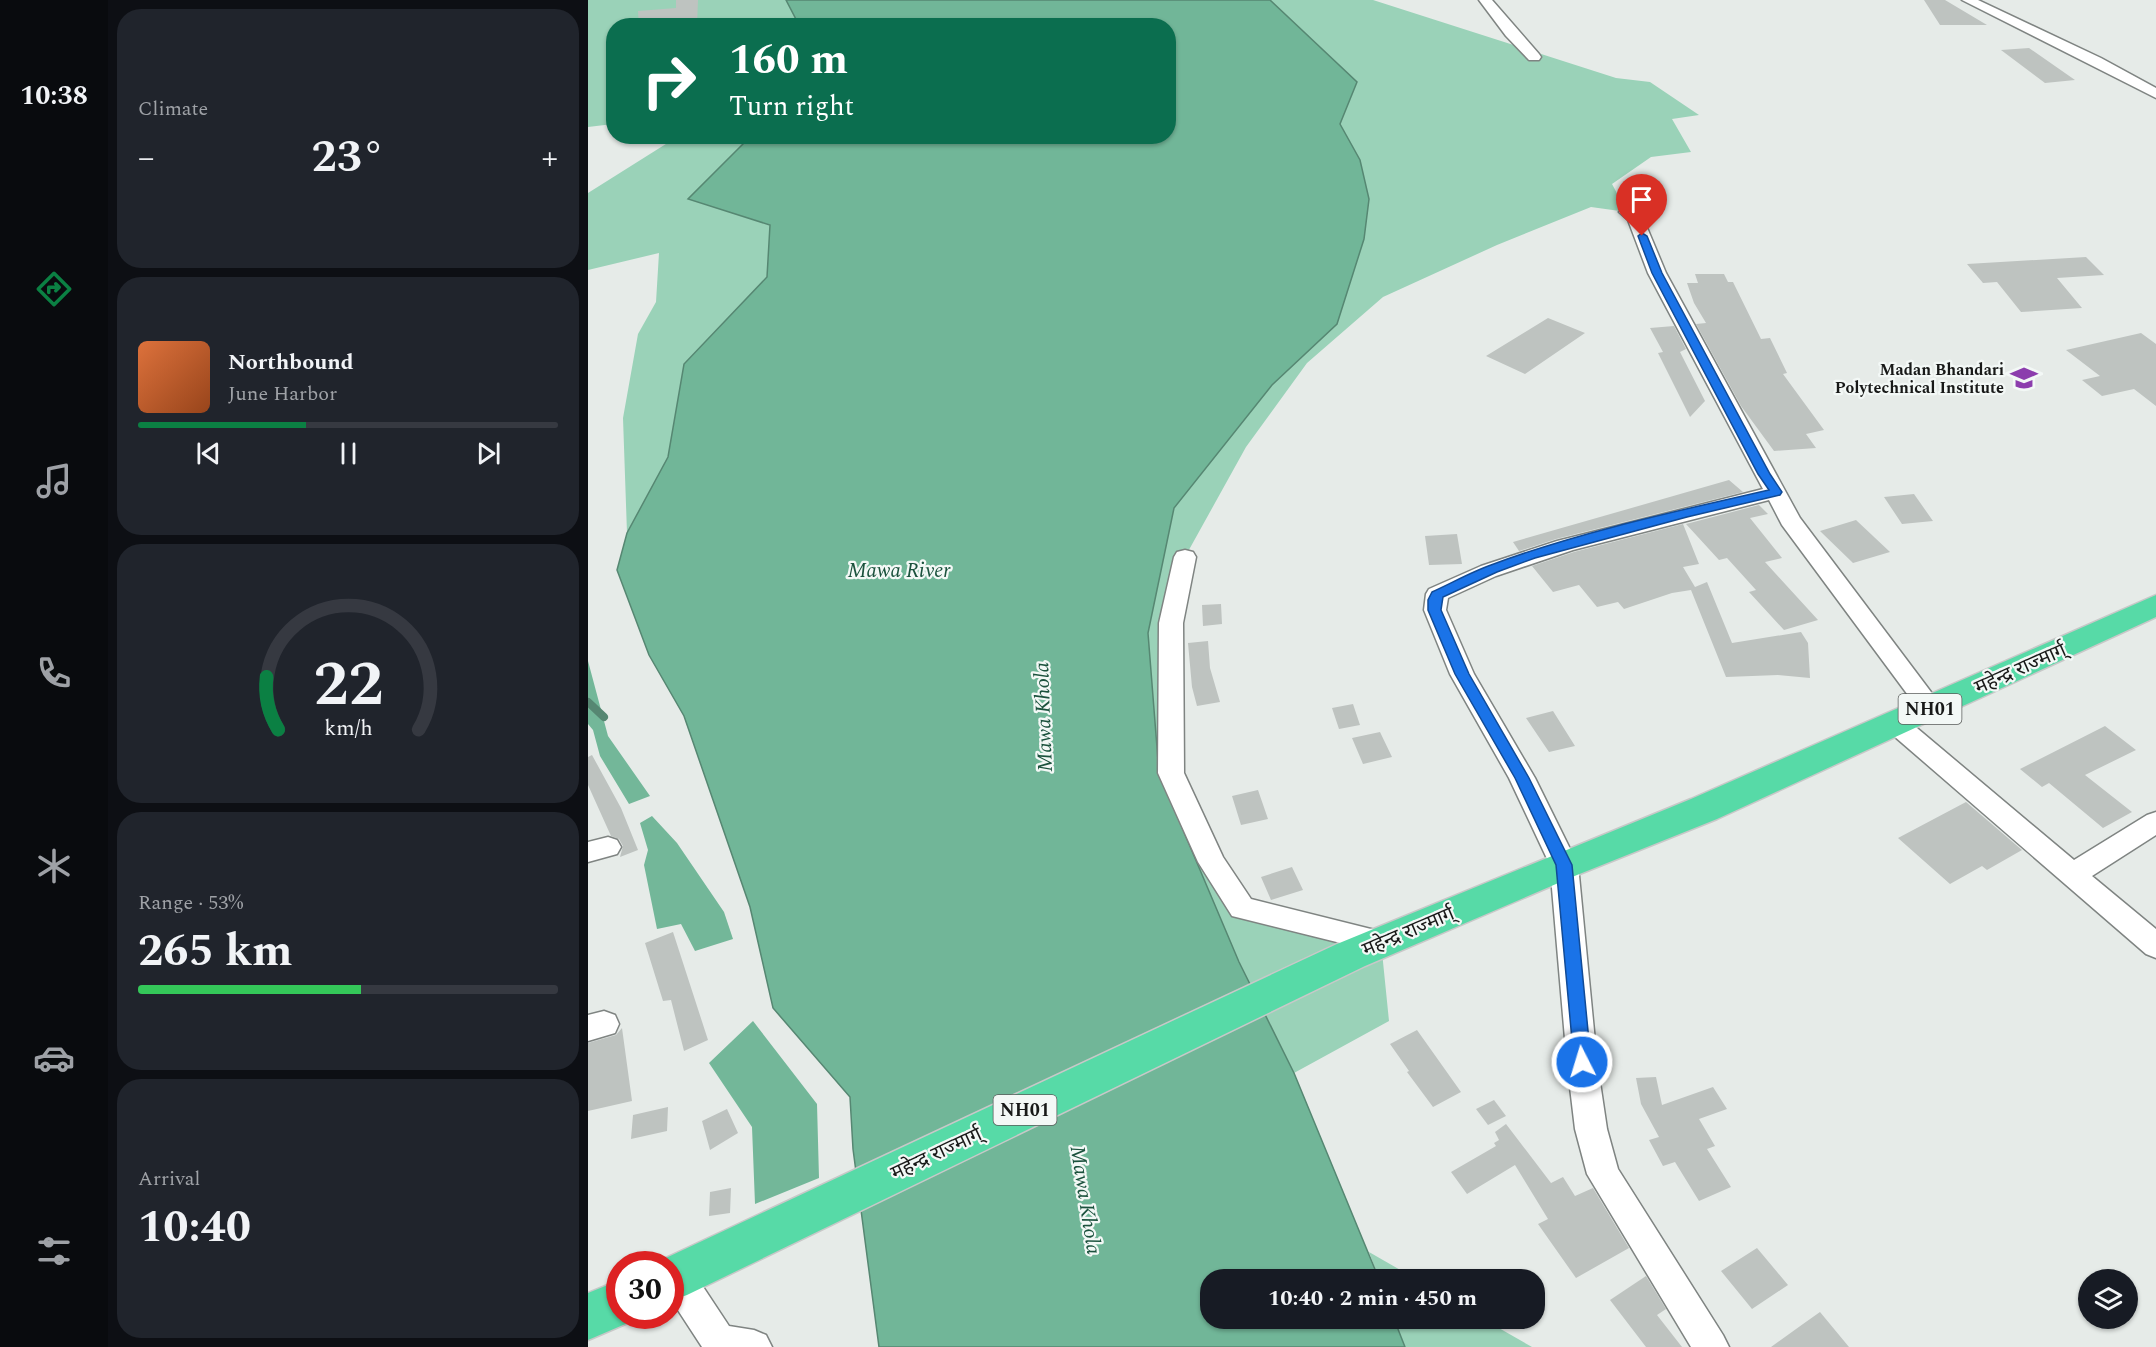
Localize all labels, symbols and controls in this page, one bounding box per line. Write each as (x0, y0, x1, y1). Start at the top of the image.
text: 160 m (729, 29, 848, 92)
icon: right (630, 42, 708, 120)
text: 10:38 (20, 75, 88, 117)
text: Turn right (729, 86, 854, 128)
text: Climate (138, 94, 208, 124)
text: 23° (312, 123, 385, 192)
text: − (138, 133, 155, 183)
text: + (542, 133, 558, 183)
pin (1616, 174, 1667, 236)
icon: arrive (1625, 183, 1658, 216)
icon: directions (33, 268, 75, 310)
text: Northbound (228, 346, 354, 379)
place label: Madan Bhandari Polytechnical Institute (1835, 358, 2004, 400)
school or university icon: Madan Bhandari Polytechnical Institute (2009, 363, 2039, 393)
text: June Harbor (228, 379, 337, 409)
icon: previous (192, 437, 225, 470)
icon: pause (332, 437, 365, 470)
icon: next (472, 437, 505, 470)
icon: music (33, 460, 75, 502)
water label: Mawa River (847, 555, 951, 587)
street label: महेन्द्र राज्मार्ग् (1970, 634, 2074, 702)
text: 22 (313, 639, 383, 734)
icon: phone (33, 652, 75, 694)
water label: Mawa Khola (1026, 661, 1062, 772)
road number: NH01 (1898, 694, 1962, 724)
text: km/h (324, 713, 372, 746)
icon: climate (33, 845, 75, 887)
text: Range · 53% (138, 888, 243, 918)
street label: महेन्द्र राज्मार्ग् (1358, 898, 1462, 965)
text: 265 km (138, 917, 293, 986)
position arrow (1550, 1030, 1614, 1094)
icon: car (33, 1037, 75, 1079)
road number: NH01 (994, 1095, 1056, 1125)
street label: महेन्द्र राज्मार्ग् (886, 1118, 990, 1188)
water label: Mawa Khola (1061, 1143, 1109, 1257)
text: Arrival (138, 1164, 200, 1194)
text: 10:40 (138, 1193, 251, 1262)
icon: filters (33, 1230, 75, 1272)
speed limit sign: 30 (606, 1251, 684, 1329)
map controls (2078, 1269, 2138, 1329)
button: layers (2078, 1269, 2138, 1329)
text: 10:40 · 2 min · 450 m (1268, 1282, 1477, 1315)

